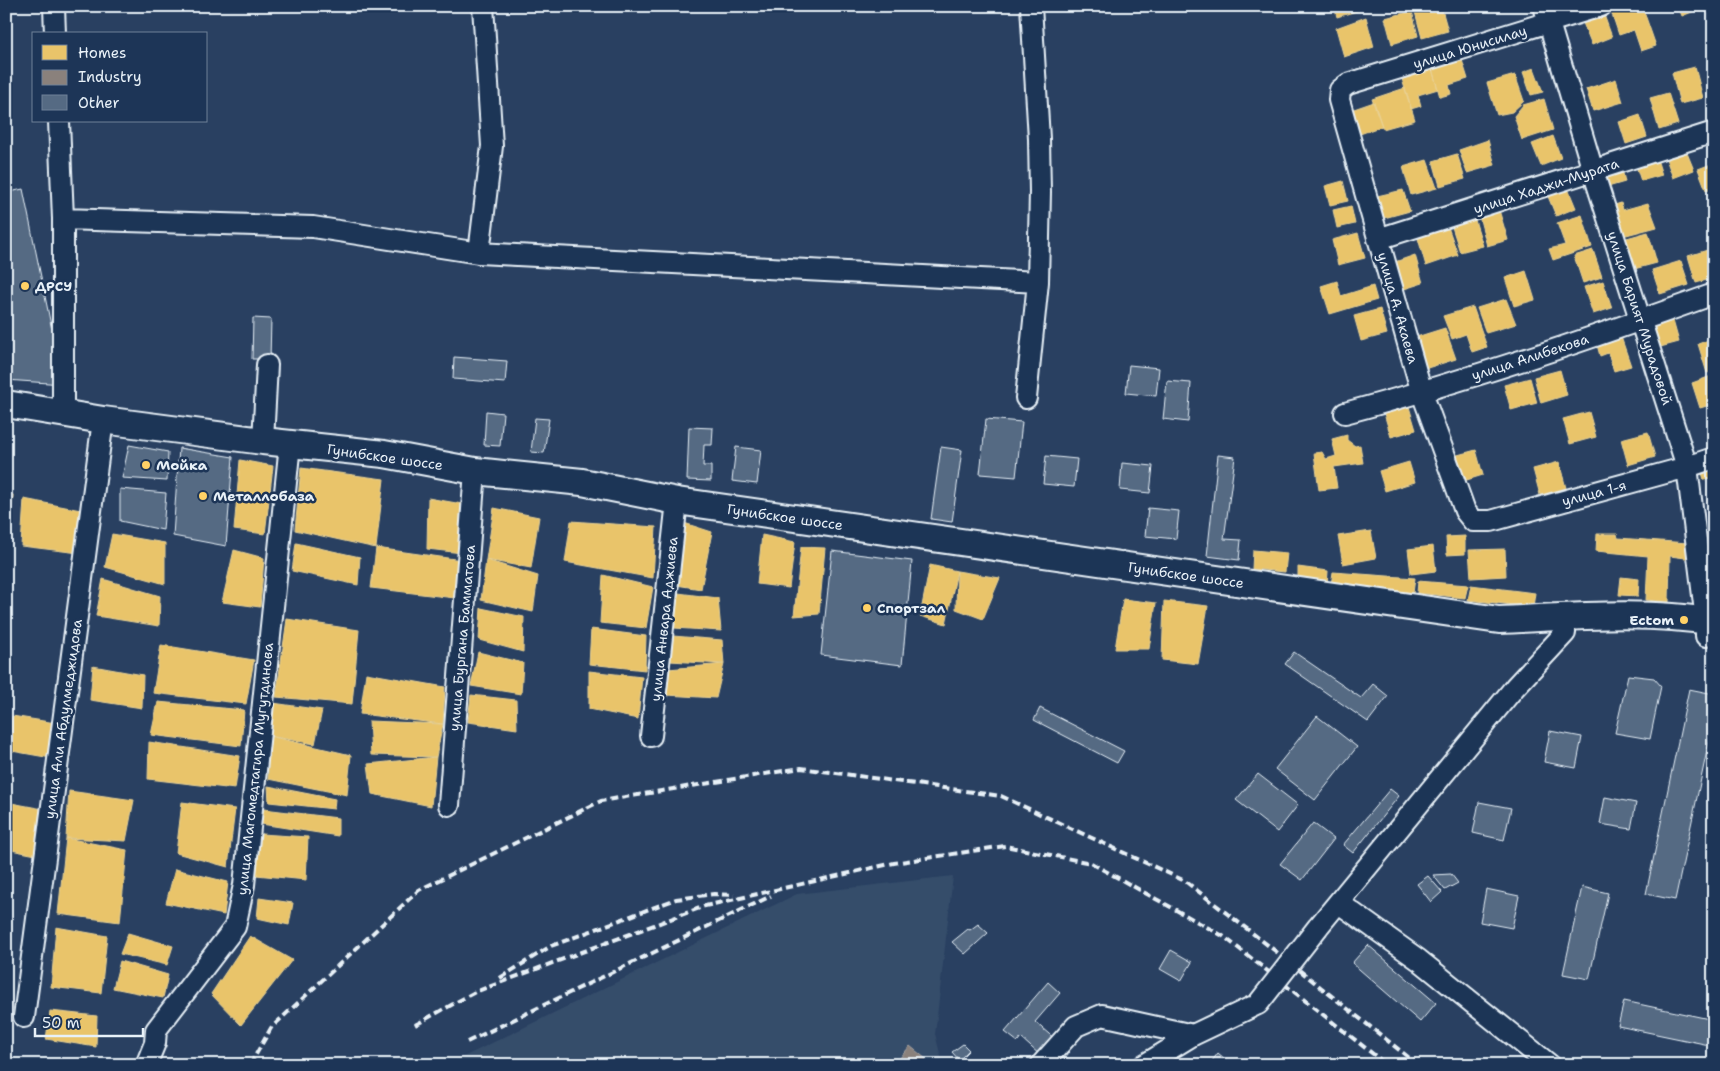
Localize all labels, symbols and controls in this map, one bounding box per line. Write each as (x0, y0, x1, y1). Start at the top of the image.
street label: улица Юнисилау (1411, 21, 1529, 73)
legend (32, 32, 208, 122)
text: Homes (78, 43, 126, 63)
text: Industry (78, 67, 142, 87)
text: Other (78, 93, 120, 113)
street label: улица Хаджи-Мурата (1471, 154, 1621, 218)
street label: улица Барият Мурадовой (1603, 229, 1677, 407)
street label: улица А. Акаева (1373, 250, 1423, 366)
place label: ДРСУ (35, 277, 72, 295)
marker: ДРСУ (19, 280, 31, 292)
street label: улица Алибекова (1469, 330, 1591, 384)
street label: Гунибское шоссе (326, 440, 444, 474)
place label: Мойка (156, 456, 208, 474)
marker: Мойка (140, 459, 152, 471)
street label: улица 1-я (1560, 476, 1628, 510)
place label: Металлобаза (213, 487, 315, 505)
marker: Металлобаза (197, 490, 209, 502)
street label: Гунибское шоссе (726, 500, 844, 534)
street label: улица Анвара Аджиева (646, 536, 682, 702)
street label: улица Бургана Бамматова (445, 544, 479, 732)
street label: Гунибское шоссе (1127, 558, 1245, 592)
place label: Спортзал (877, 599, 946, 617)
marker: Спортзал (861, 602, 873, 614)
place label: Ectom (1629, 611, 1674, 629)
marker: Ectom (1678, 614, 1690, 626)
street label: улица Али Абдулмеджидова (40, 618, 86, 820)
street label: улица Магомедтагира Мугутдинова (233, 642, 277, 896)
scale bar (35, 1006, 142, 1038)
text: 50 m (42, 1013, 80, 1033)

